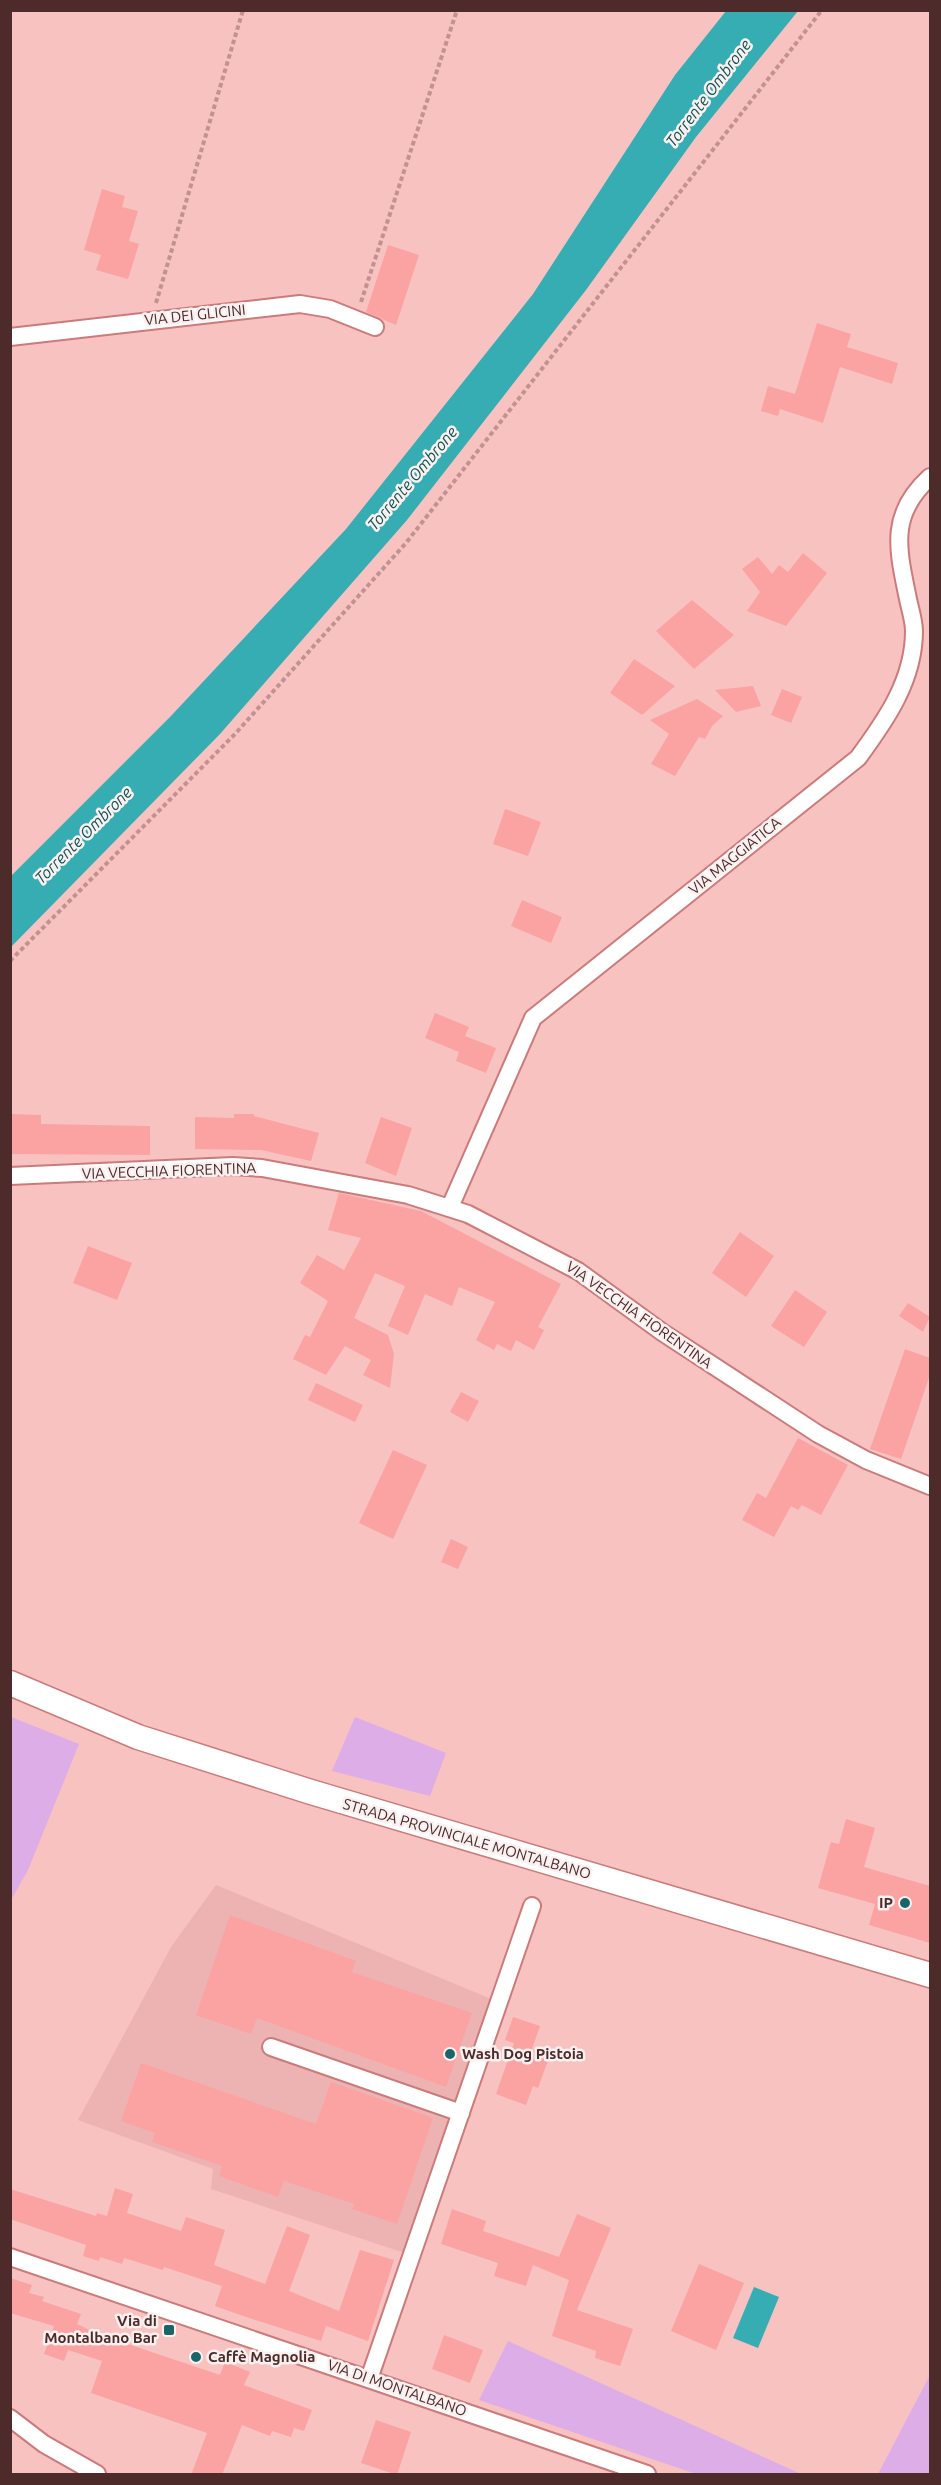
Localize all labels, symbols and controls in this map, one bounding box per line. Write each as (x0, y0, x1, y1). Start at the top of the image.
water label: Torrente Ombrone (662, 36, 754, 150)
street label: VIA DEI GLICINI (143, 301, 246, 328)
water label: Torrente Ombrone (363, 423, 461, 533)
water label: Torrente Ombrone (31, 783, 135, 887)
street label: VIA MAGGIATICA (685, 813, 784, 898)
street label: VIA VECCHIA FIORENTINA (82, 1159, 257, 1182)
street label: VIA VECCHIA FIORENTINA (563, 1258, 716, 1372)
street label: STRADA PROVINCIALE MONTALBANO (341, 1795, 593, 1882)
place label: IP (879, 1894, 893, 1911)
marker: IP (898, 1896, 912, 1910)
place label: Wash Dog Pistoia (462, 2045, 584, 2062)
marker: Wash Dog Pistoia (443, 2047, 457, 2061)
place label: Via di Montalbano Bar (44, 2312, 158, 2346)
marker: Via di Montalbano Bar (162, 2323, 176, 2337)
place label: Caffè Magnolia (208, 2348, 315, 2365)
marker: Caffè Magnolia (189, 2350, 203, 2364)
street label: VIA DI MONTALBANO (325, 2356, 469, 2419)

